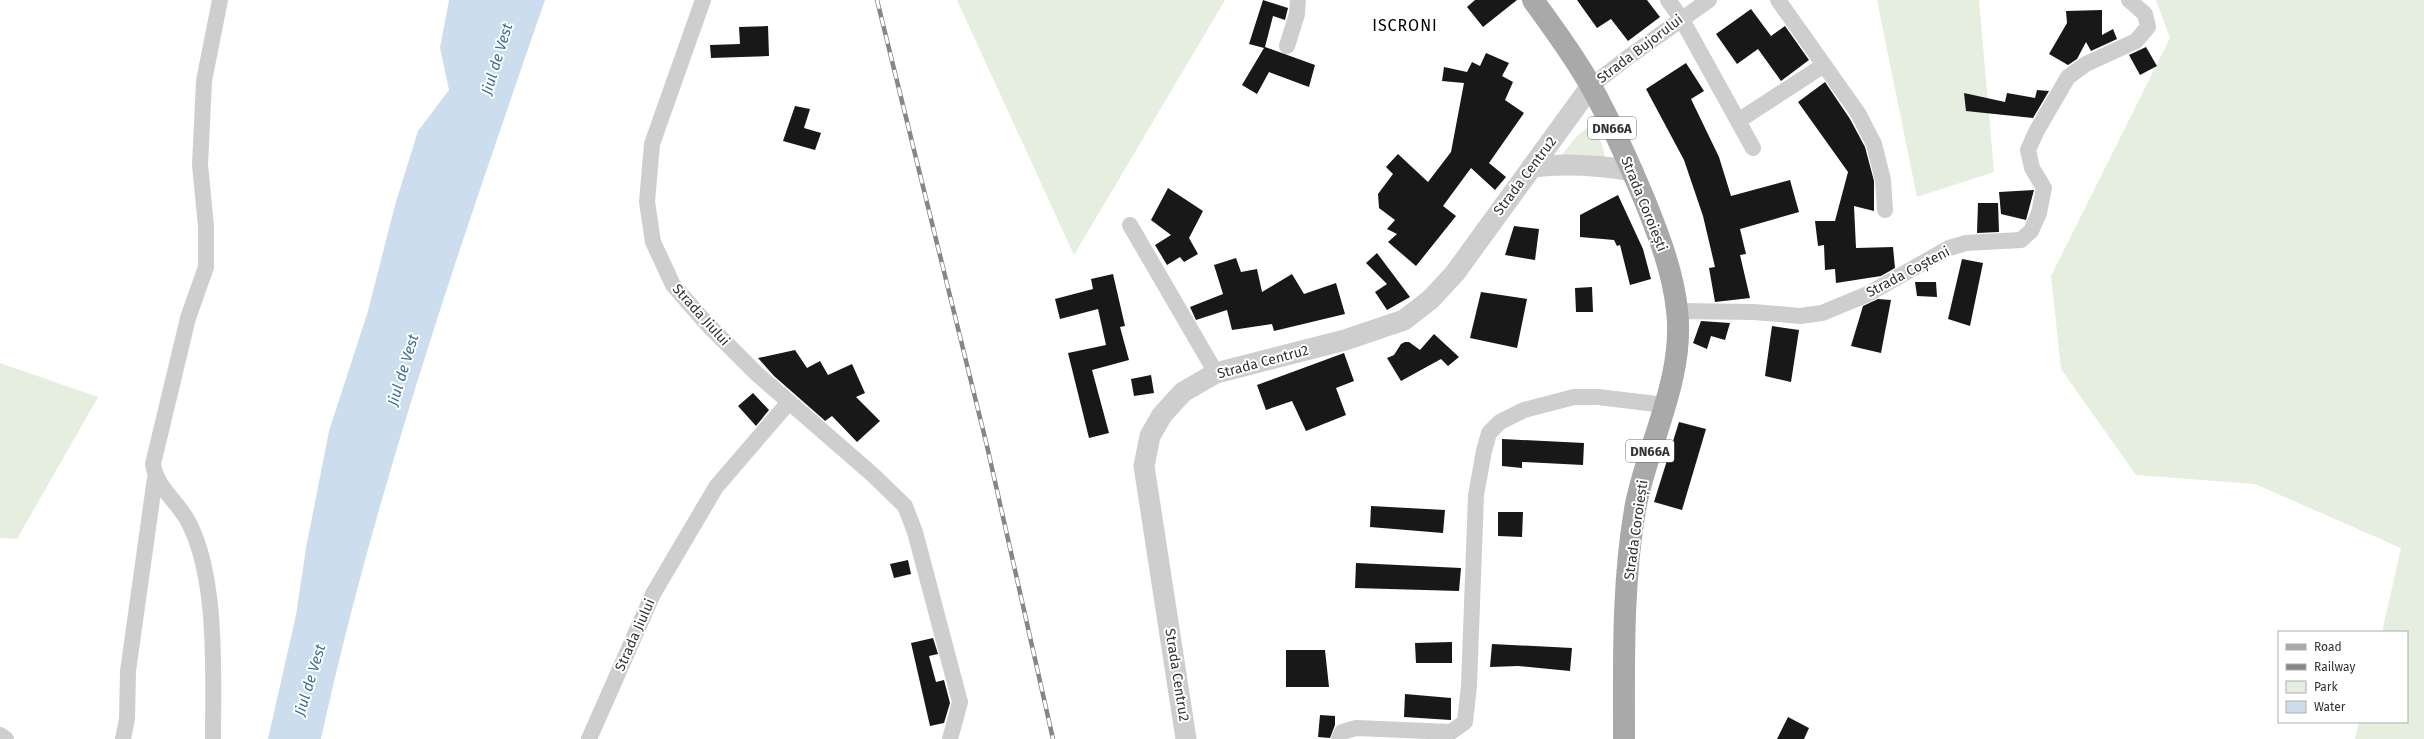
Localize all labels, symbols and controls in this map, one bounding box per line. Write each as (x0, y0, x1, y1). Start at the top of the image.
street label: Strada Bujorului (1594, 11, 1686, 87)
district label: ISCRONI (1372, 16, 1438, 35)
water label: Jiul de Vest (477, 20, 517, 98)
road number: DN66A (1588, 117, 1636, 139)
street label: Strada Centru2 (1490, 133, 1560, 219)
street label: Strada Coroiești (1616, 154, 1671, 254)
street label: Strada Coșteni (1863, 243, 1953, 302)
street label: Strada Jiului (669, 281, 733, 349)
water label: Jiul de Vest (383, 331, 423, 409)
street label: Strada Centru2 (1215, 342, 1311, 382)
road number: DN66A (1626, 440, 1674, 462)
street label: Strada Coroiești (1621, 479, 1652, 581)
street label: Strada Jiului (611, 596, 659, 674)
street label: Strada Centru2 (1161, 627, 1193, 723)
legend (2278, 631, 2408, 723)
text: Road (2314, 640, 2342, 654)
water label: Jiul de Vest (290, 641, 330, 719)
text: Railway (2314, 660, 2355, 674)
text: Park (2314, 680, 2338, 694)
text: Water (2314, 700, 2346, 714)

